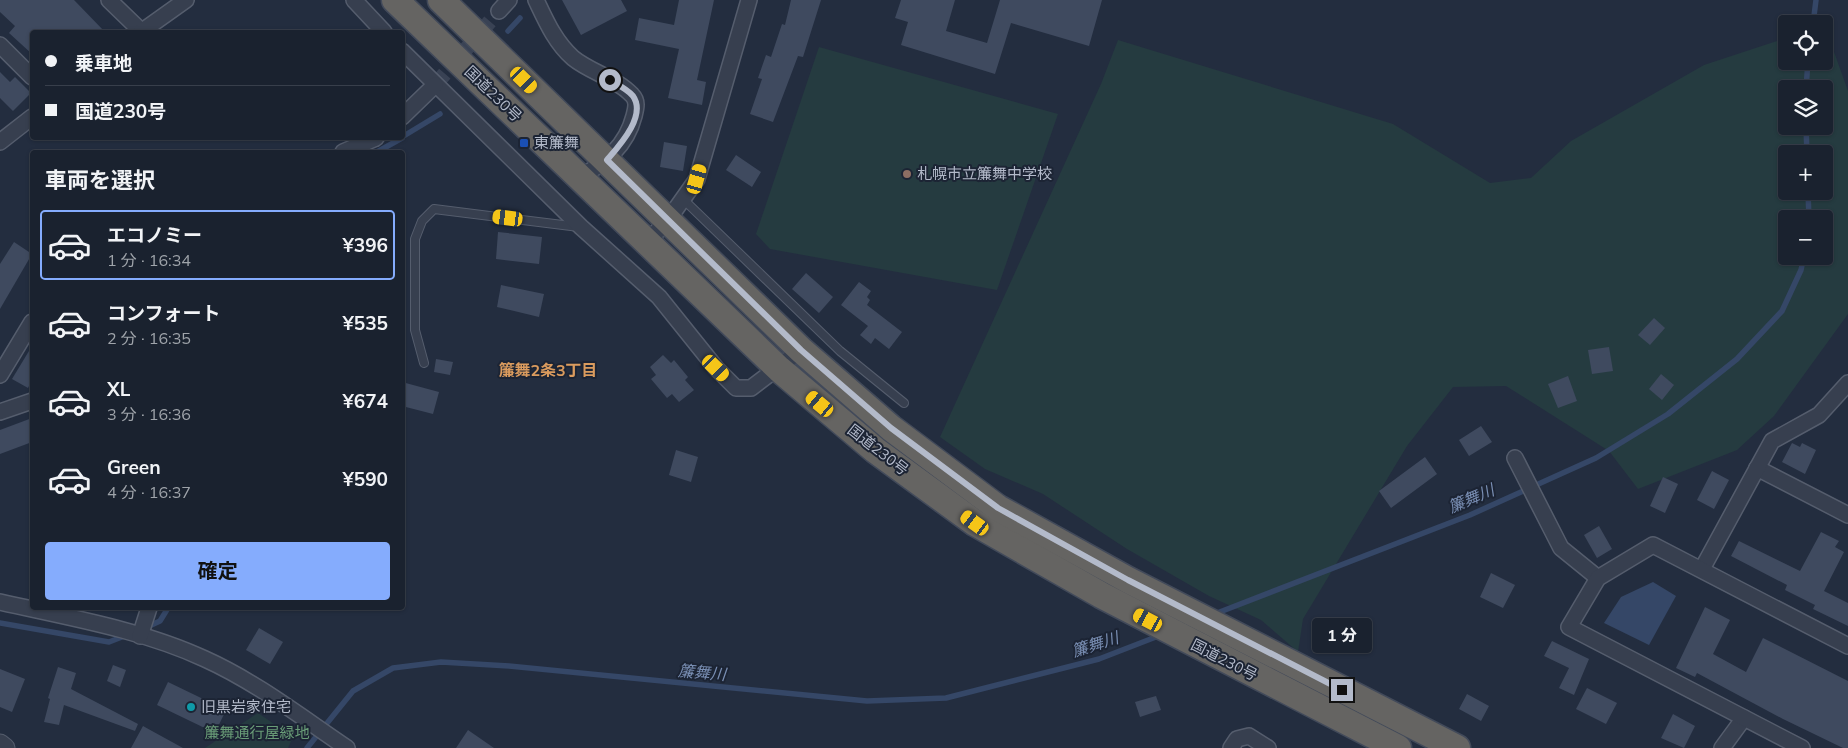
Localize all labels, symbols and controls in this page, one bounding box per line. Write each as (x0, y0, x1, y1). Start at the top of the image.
map controls (1778, 15, 1833, 265)
button: locate (1778, 15, 1833, 70)
text: 乗車地 (75, 51, 132, 75)
street label: 国道230号 (461, 62, 526, 125)
car (507, 64, 540, 96)
route start (599, 69, 621, 91)
button: layers (1778, 80, 1833, 135)
text: 国道230号 (75, 99, 166, 123)
place label: 東簾舞 (534, 133, 579, 152)
marker: 東簾舞 (518, 137, 530, 149)
button: + (1778, 145, 1833, 200)
car (685, 163, 708, 195)
place label: 札幌市立簾舞中学校 (917, 164, 1052, 183)
text: 車両を選択 (45, 166, 155, 194)
marker: 札幌市立簾舞中学校 (901, 168, 913, 180)
car (492, 209, 523, 227)
button: − (1778, 210, 1833, 265)
icon: car (47, 223, 92, 268)
text: エコノミー (107, 223, 202, 247)
text: ¥396 (342, 233, 388, 257)
text: 1 分 · 16:34 (107, 250, 191, 270)
icon: car (47, 301, 92, 346)
text: コンフォート (107, 301, 220, 325)
text: ¥535 (342, 311, 388, 335)
text: 2 分 · 16:35 (107, 328, 191, 348)
car (699, 352, 732, 384)
district label: 簾舞2条3丁目 (498, 360, 598, 380)
text: XL (107, 377, 130, 401)
icon: car (47, 379, 92, 424)
text: ¥674 (342, 389, 388, 413)
car (803, 389, 836, 419)
text: 3 分 · 16:36 (107, 404, 191, 424)
street label: 国道230号 (844, 420, 913, 479)
text: Green (107, 455, 161, 479)
icon: car (47, 457, 92, 502)
text: ¥590 (342, 467, 388, 491)
water label: 簾舞川 (1445, 479, 1499, 517)
text: 4 分 · 16:37 (107, 482, 191, 502)
car (958, 508, 991, 538)
button: 確定 (45, 542, 390, 600)
car (1131, 606, 1164, 634)
callout: 1 分 (1312, 618, 1372, 652)
text: 1 分 (1327, 625, 1357, 645)
water label: 簾舞川 (1069, 626, 1123, 661)
street label: 国道230号 (1188, 635, 1261, 684)
water label: 簾舞川 (677, 660, 729, 684)
route end (1331, 679, 1353, 701)
place label: 旧黒岩家住宅 (201, 697, 291, 716)
marker: 旧黒岩家住宅 (185, 701, 197, 713)
park label: 簾舞通行屋緑地 (204, 723, 310, 742)

